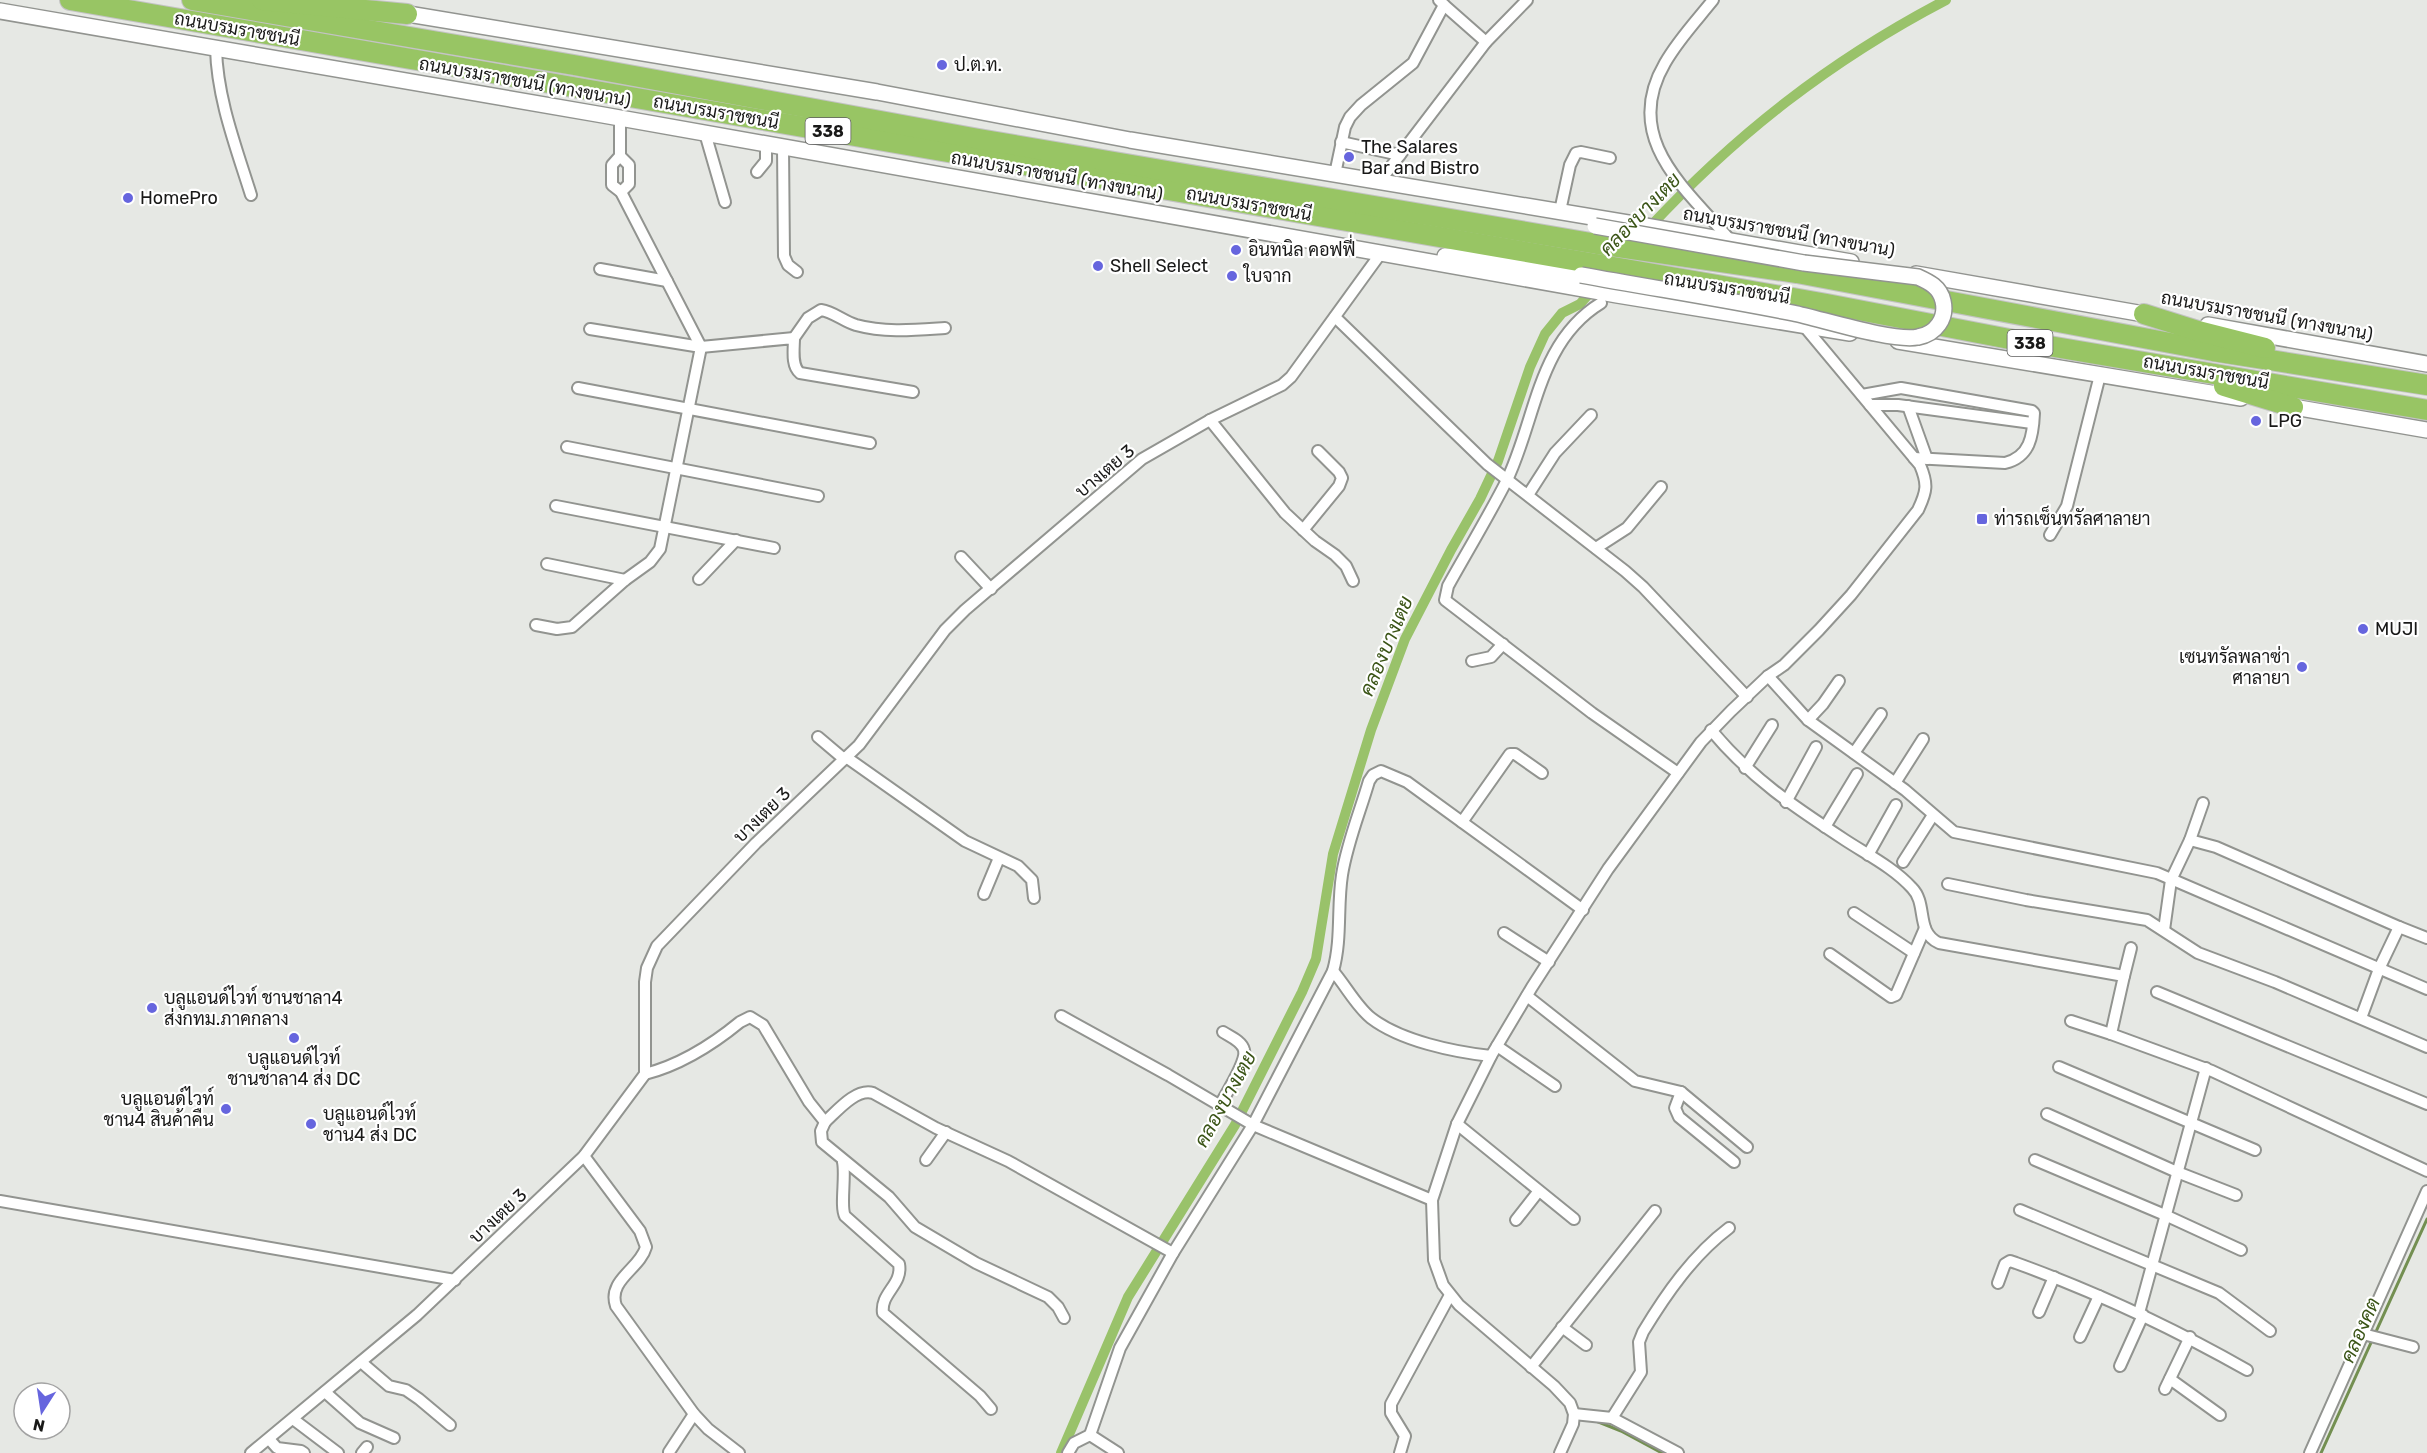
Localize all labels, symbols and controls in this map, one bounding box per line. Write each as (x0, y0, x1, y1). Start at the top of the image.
street label: ถนนบรมราชชนนี (173, 5, 302, 51)
street label: ถนนบรมราชชนนี (ทางขนาน) (417, 51, 633, 111)
place label: ป.ต.ท. (954, 54, 1002, 76)
marker: ป.ต.ท. (935, 58, 949, 72)
street label: ถนนบรมราชชนนี (652, 88, 781, 134)
road number: 338 (806, 118, 850, 144)
place label: The Salares Bar and Bistro (1361, 136, 1479, 179)
street label: ถนนบรมราชชนนี (ทางขนาน) (949, 145, 1165, 205)
marker: The Salares Bar and Bistro (1342, 150, 1356, 164)
water label: คลองบางเตย (1595, 167, 1686, 260)
street label: ถนนบรมราชชนนี (1185, 180, 1314, 226)
place label: HomePro (140, 187, 218, 209)
marker: HomePro (121, 191, 135, 205)
street label: ถนนบรมราชชนนี (ทางขนาน) (1681, 201, 1897, 261)
place label: อินทนิล คอฟฟี่ (1248, 234, 1356, 261)
marker: อินทนิล คอฟฟี่ (1229, 243, 1243, 257)
place label: Shell Select (1110, 255, 1208, 277)
marker: Shell Select (1091, 259, 1105, 273)
place label: ใบจาก (1242, 263, 1292, 287)
street label: ถนนบรมราชชนนี (1663, 265, 1792, 309)
marker: ใบจาก (1225, 269, 1239, 283)
street label: ถนนบรมราชชนนี (ทางขนาน) (2159, 285, 2375, 345)
road number: 338 (2008, 330, 2052, 356)
street label: ถนนบรมราชชนนี (2142, 348, 2271, 394)
place label: LPG (2268, 410, 2302, 432)
marker: LPG (2249, 414, 2263, 428)
street label: บางเตย 3 (1071, 440, 1139, 502)
place label: ท่ารถเซ็นทรัลศาลายา (1994, 505, 2151, 530)
marker: ท่ารถเซ็นทรัลศาลายา (1975, 512, 1989, 526)
water label: คลองบางเตย (1354, 592, 1418, 699)
place label: MUJI (2375, 618, 2418, 640)
marker: MUJI (2356, 622, 2370, 636)
place label: เซนทรัลพลาซ่า ศาลายา (2179, 645, 2290, 689)
marker: เซนทรัลพลาซ่า ศาลายา (2295, 660, 2309, 674)
street label: บางเตย 3 (729, 783, 795, 847)
place label: บลูแอนด์ไวท์ ชานชาลา4 ส่งกทม.ภาคกลาง (164, 985, 343, 1030)
marker: บลูแอนด์ไวท์ ชานชาลา4 ส่งกทม.ภาคกลาง (145, 1001, 159, 1015)
marker: บลูแอนด์ไวท์ ชานชาลา4 ส่ง DC (287, 1031, 301, 1045)
place label: บลูแอนด์ไวท์ ชานชาลา4 ส่ง DC (228, 1045, 360, 1090)
water label: คลองบางเตย (1189, 1046, 1261, 1151)
place label: บลูแอนด์ไวท์ ชาน4 สินค้าคืน (103, 1086, 214, 1131)
place label: บลูแอนด์ไวท์ ชาน4 ส่ง DC (323, 1101, 417, 1146)
marker: บลูแอนด์ไวท์ ชาน4 สินค้าคืน (219, 1102, 233, 1116)
marker: บลูแอนด์ไวท์ ชาน4 ส่ง DC (304, 1117, 318, 1131)
street label: บางเตย 3 (465, 1184, 531, 1248)
water label: คลองคต (2335, 1294, 2385, 1366)
north arrow (12, 1381, 72, 1441)
text: N (31, 1415, 47, 1436)

